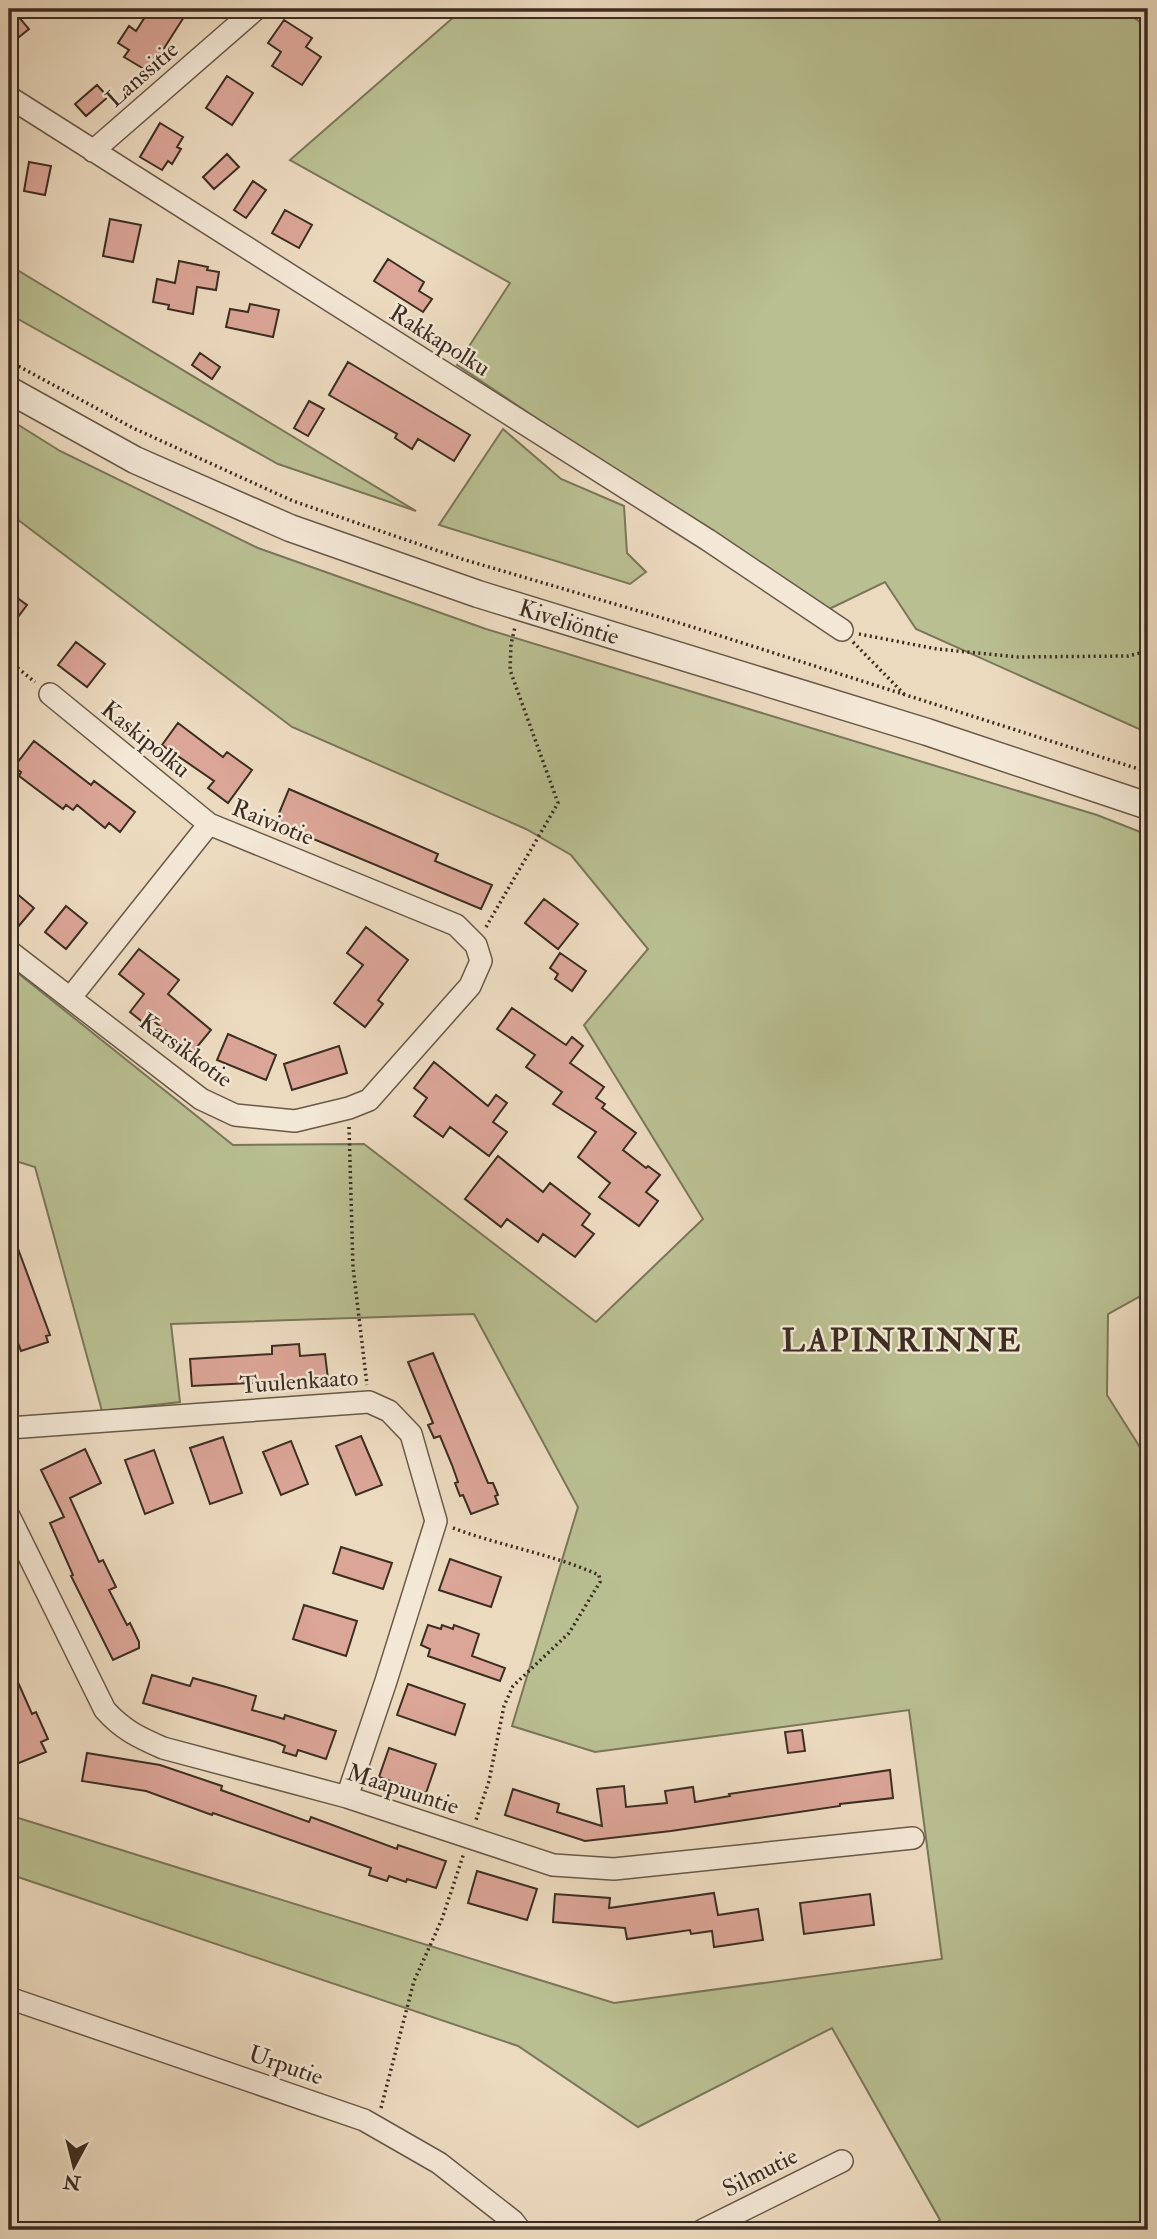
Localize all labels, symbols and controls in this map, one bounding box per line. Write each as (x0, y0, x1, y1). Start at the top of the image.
street label: Lanssitie (100, 34, 185, 114)
street label: Rakkapolku (384, 297, 496, 384)
street label: Kiveliöntie (515, 593, 623, 652)
street label: Kaskipolku (95, 694, 197, 785)
street label: Raiviotie (227, 792, 318, 853)
street label: Karsikkotie (133, 1006, 239, 1095)
district label: LAPINRINNE (782, 1321, 1022, 1361)
street label: Tuulenkaato (239, 1362, 359, 1401)
street label: Maapuuntie (343, 1757, 463, 1822)
street label: Urputie (244, 2038, 327, 2093)
north arrow (38, 2130, 108, 2200)
street label: Silmutie (717, 2140, 803, 2205)
text: N (61, 2169, 83, 2195)

